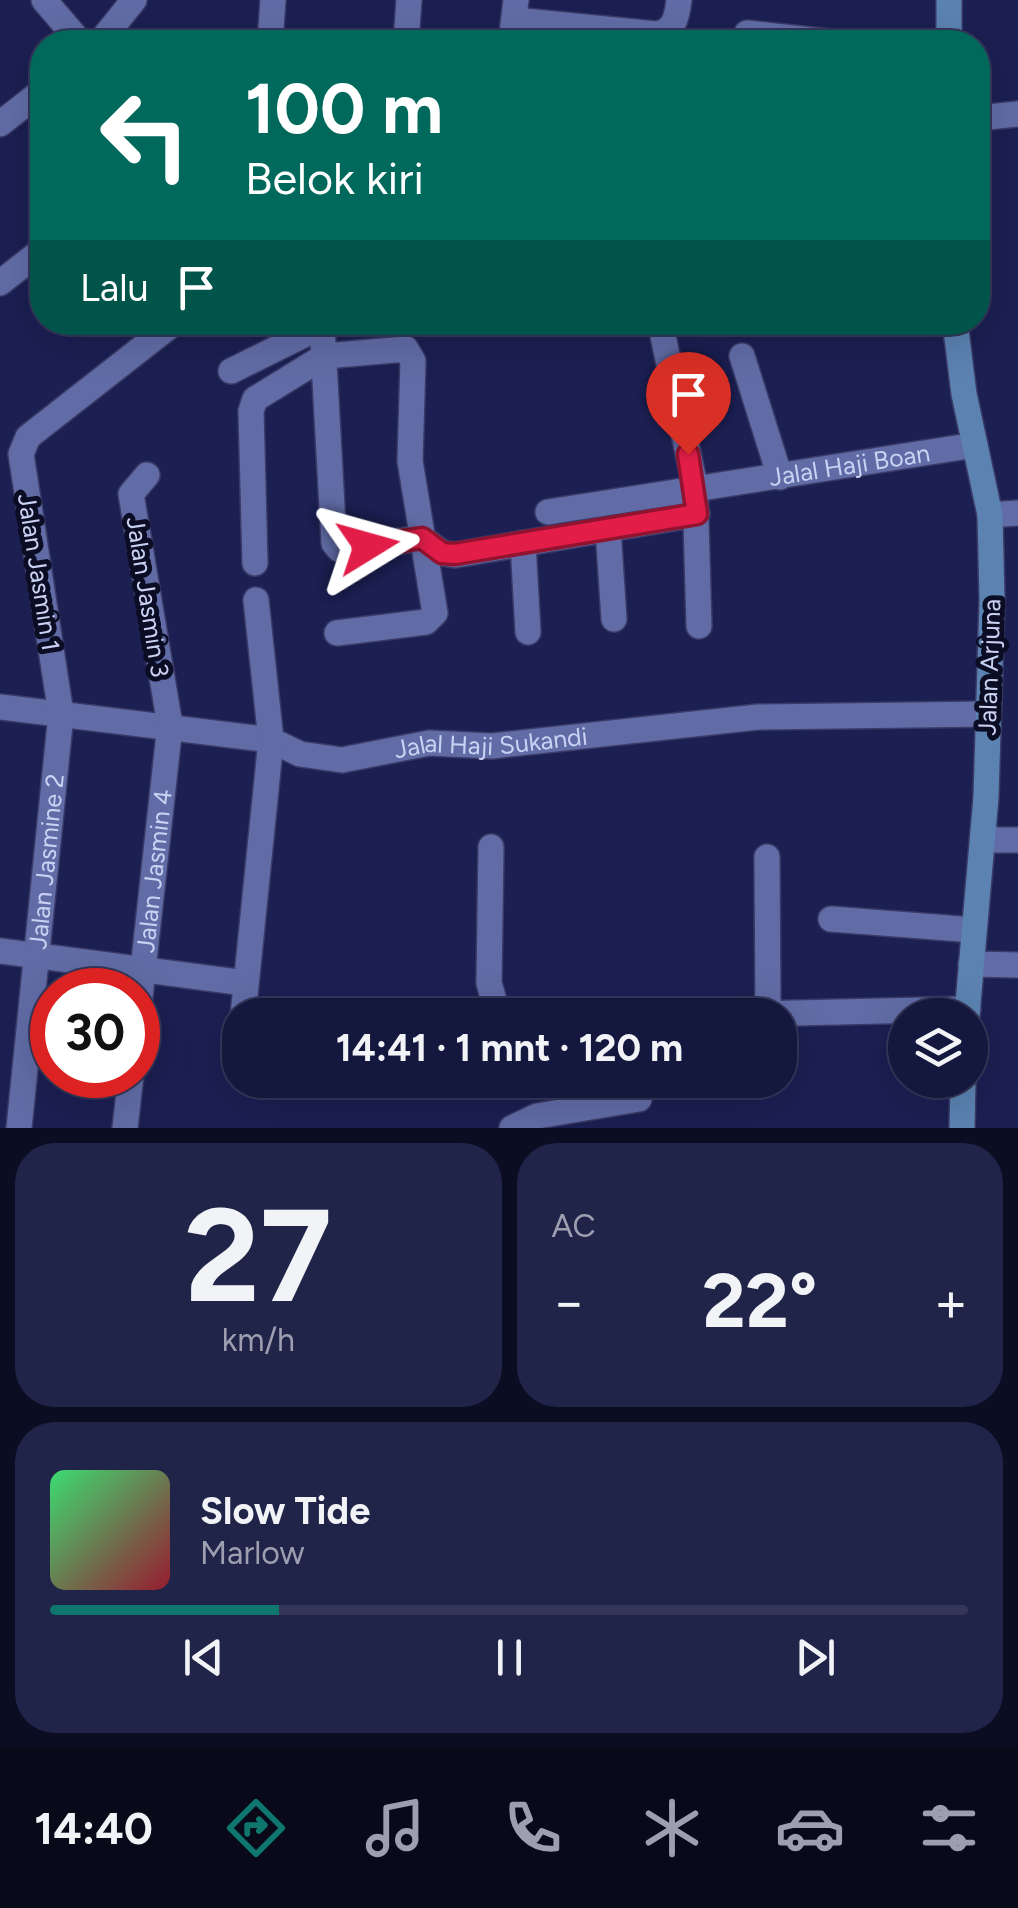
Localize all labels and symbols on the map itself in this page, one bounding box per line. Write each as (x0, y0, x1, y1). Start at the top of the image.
pin (646, 352, 731, 455)
street label: Jalal Haji Boan (767, 437, 932, 492)
street label: Jalan Jasmin 1 (12, 491, 66, 653)
position arrow (316, 494, 420, 598)
street label: Jalan Jasmin 3 (121, 515, 175, 679)
street label: Jalan Arjuna (972, 598, 1006, 736)
street label: Jalal Haji Sukandi (391, 721, 589, 765)
street label: Jalan Jasmine 2 (22, 772, 70, 951)
street label: Jalan Jasmin 4 (130, 788, 178, 954)
speed limit sign: 30 (30, 968, 160, 1098)

